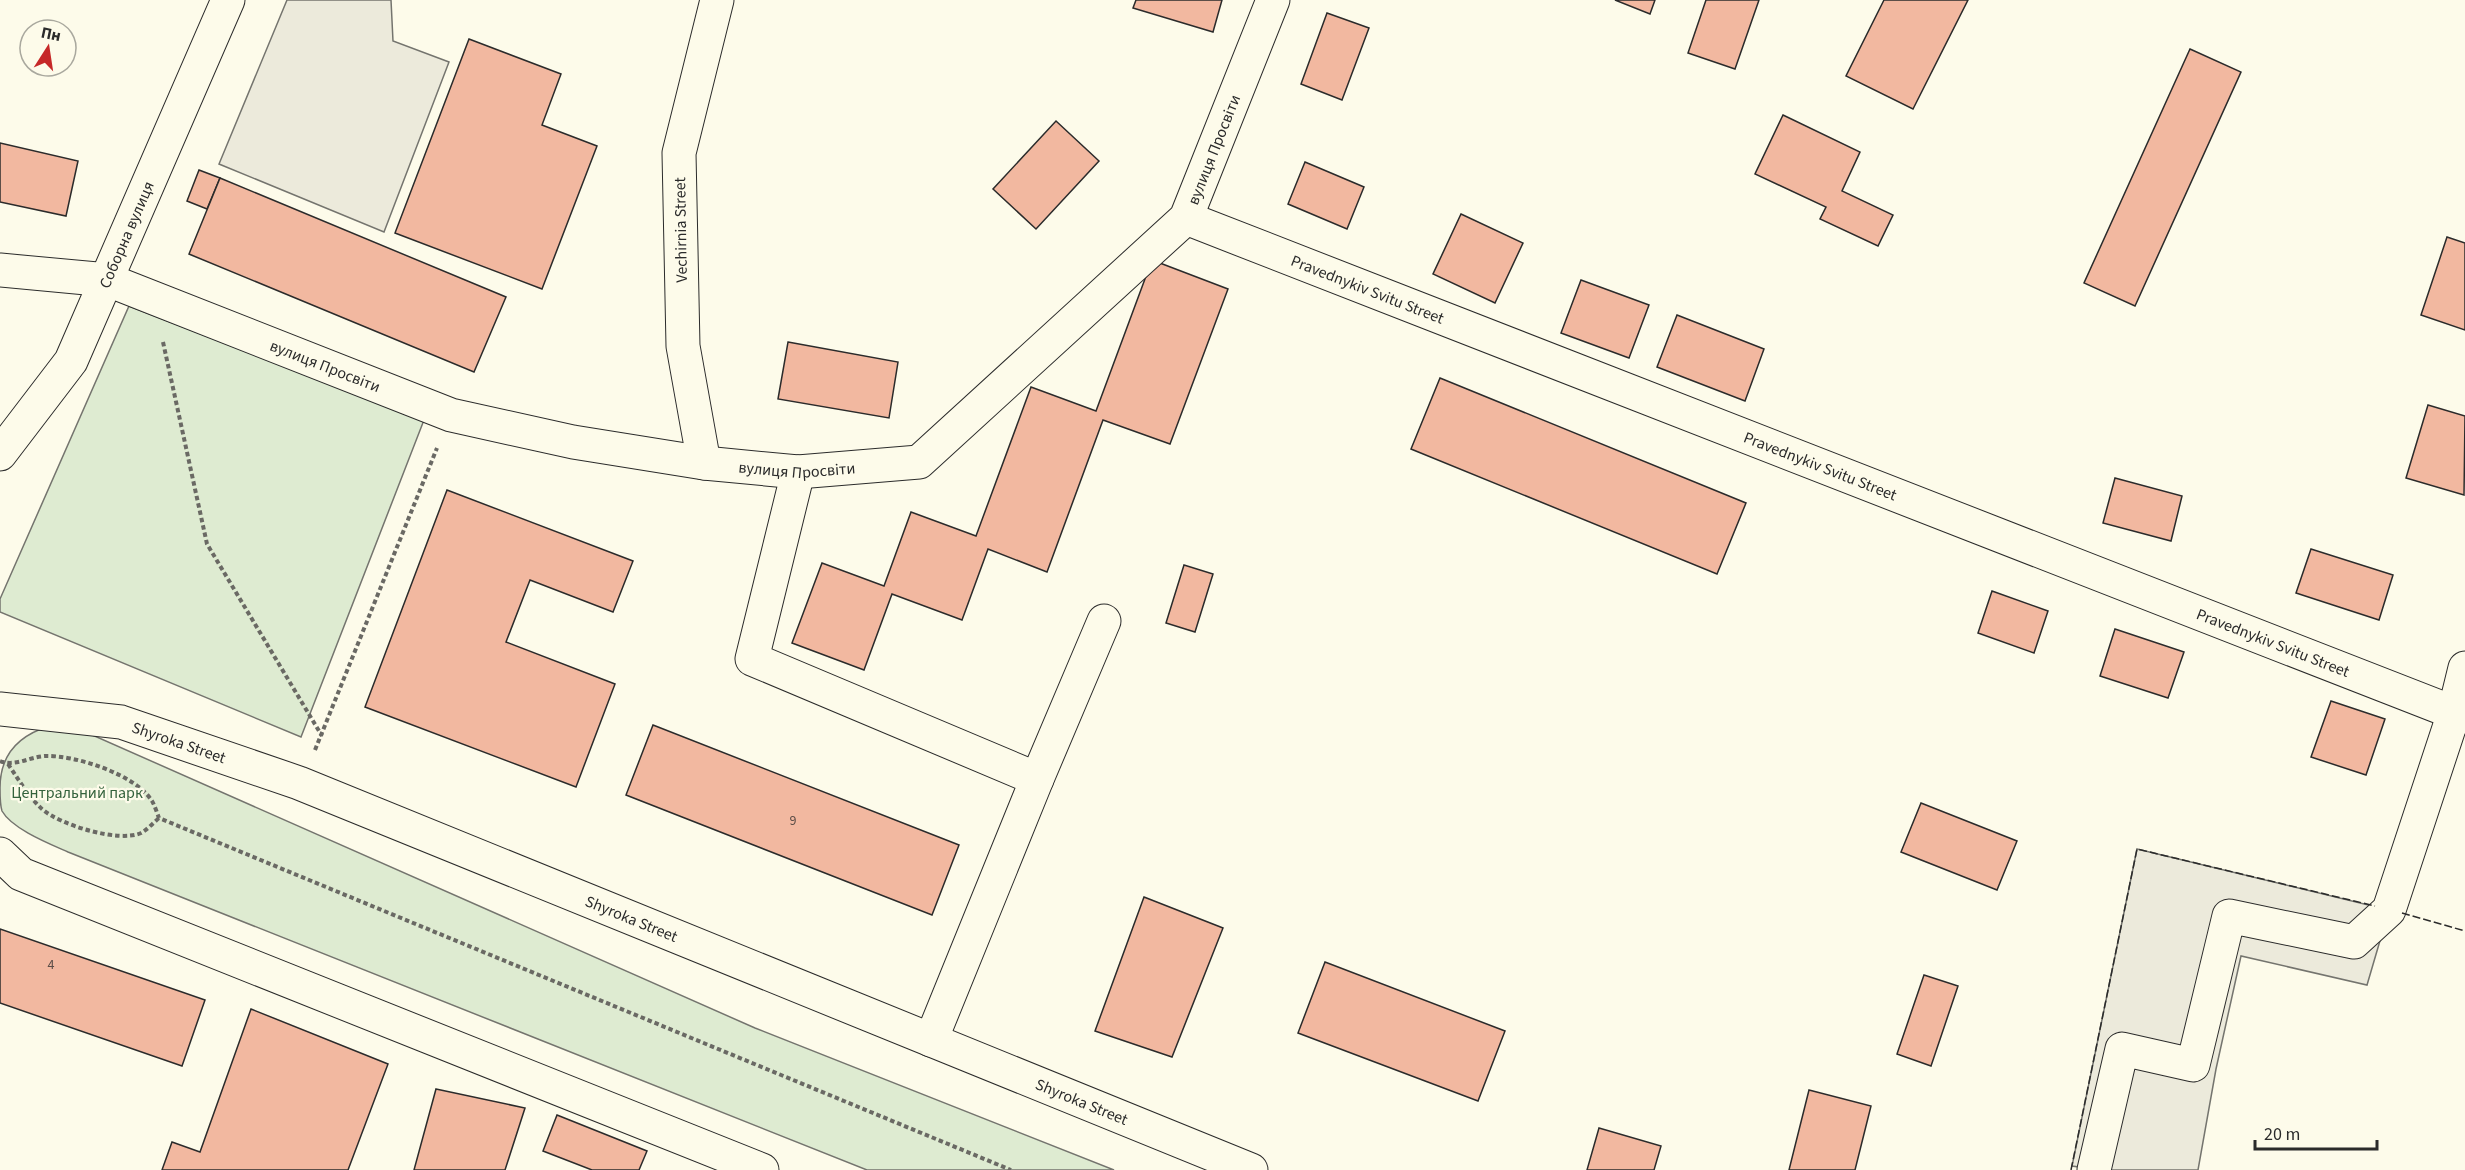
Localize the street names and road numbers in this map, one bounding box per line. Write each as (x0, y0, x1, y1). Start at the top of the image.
street label: вулиця Просвіти (1182, 91, 1246, 208)
street label: Vechirnia Street (669, 176, 693, 283)
street label: Соборна вулиця (94, 178, 160, 292)
street label: Pravednykiv Svitu Street (1287, 250, 1448, 330)
street label: вулиця Просвіти (266, 335, 383, 398)
street label: Pravednykiv Svitu Street (1740, 427, 1900, 507)
street label: вулиця Просвіти (737, 456, 856, 484)
street label: Pravednykiv Svitu Street (2193, 603, 2353, 683)
street label: Shyroka Street (129, 717, 229, 769)
street label: Shyroka Street (582, 891, 681, 948)
street label: Shyroka Street (1032, 1074, 1132, 1131)

